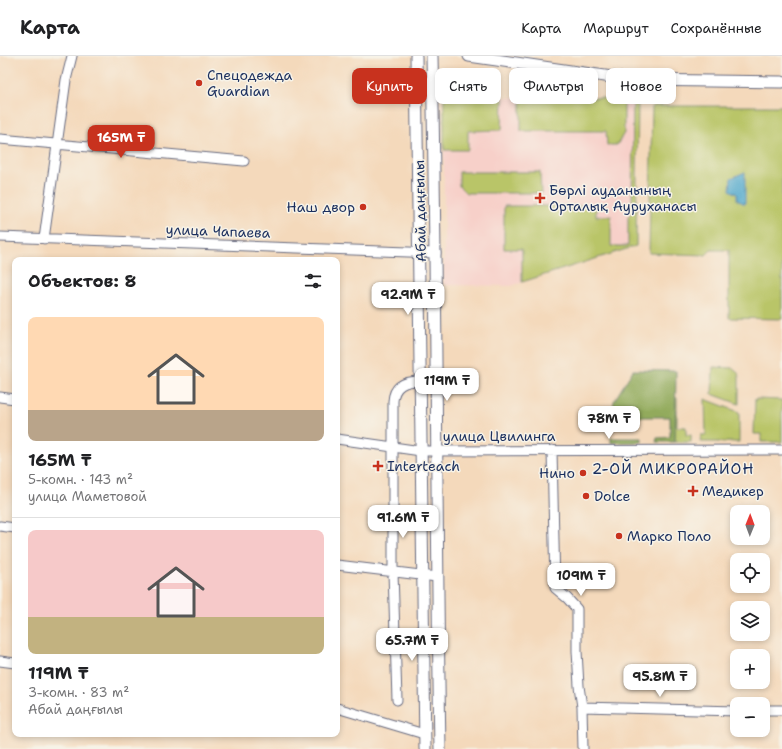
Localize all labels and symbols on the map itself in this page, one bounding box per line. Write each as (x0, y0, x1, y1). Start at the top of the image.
place label: Спецодежда Guardian (207, 66, 293, 100)
marker: Спецодежда Guardian (194, 78, 204, 88)
pin: 165M ₸ (88, 125, 154, 159)
street label: Абай даңғылы (410, 160, 430, 262)
place label: Бөрлі ауданының Орталық Ауруханасы (549, 181, 697, 215)
marker: Бөрлі ауданының Орталық Ауруханасы (534, 192, 546, 204)
place label: Наш двор (287, 198, 355, 216)
marker: Наш двор (358, 202, 368, 212)
street label: улица Чапаева (165, 220, 271, 242)
pin: 92.9M ₸ (371, 282, 445, 316)
pin: 119M ₸ (414, 368, 480, 402)
pin: 78M ₸ (581, 406, 637, 440)
street label: улица Цвилинга (443, 427, 556, 445)
place label: Interteach (387, 457, 460, 475)
district label: 2-ОЙ МИКРОРАЙОН (592, 458, 754, 479)
marker: Interteach (372, 460, 384, 472)
place label: Нино (539, 464, 575, 482)
marker: Нино (578, 468, 588, 478)
place label: Медикер (702, 482, 764, 500)
marker: Медикер (687, 485, 699, 497)
place label: Dolce (594, 487, 630, 505)
marker: Dolce (581, 491, 591, 501)
pin: 91.6M ₸ (366, 505, 440, 539)
north arrow (730, 505, 770, 545)
place label: Марко Поло (627, 527, 711, 545)
marker: Марко Поло (614, 531, 624, 541)
pin: 109M ₸ (548, 563, 614, 597)
pin: 65.7M ₸ (375, 628, 449, 662)
pin: 95.8M ₸ (623, 664, 697, 698)

